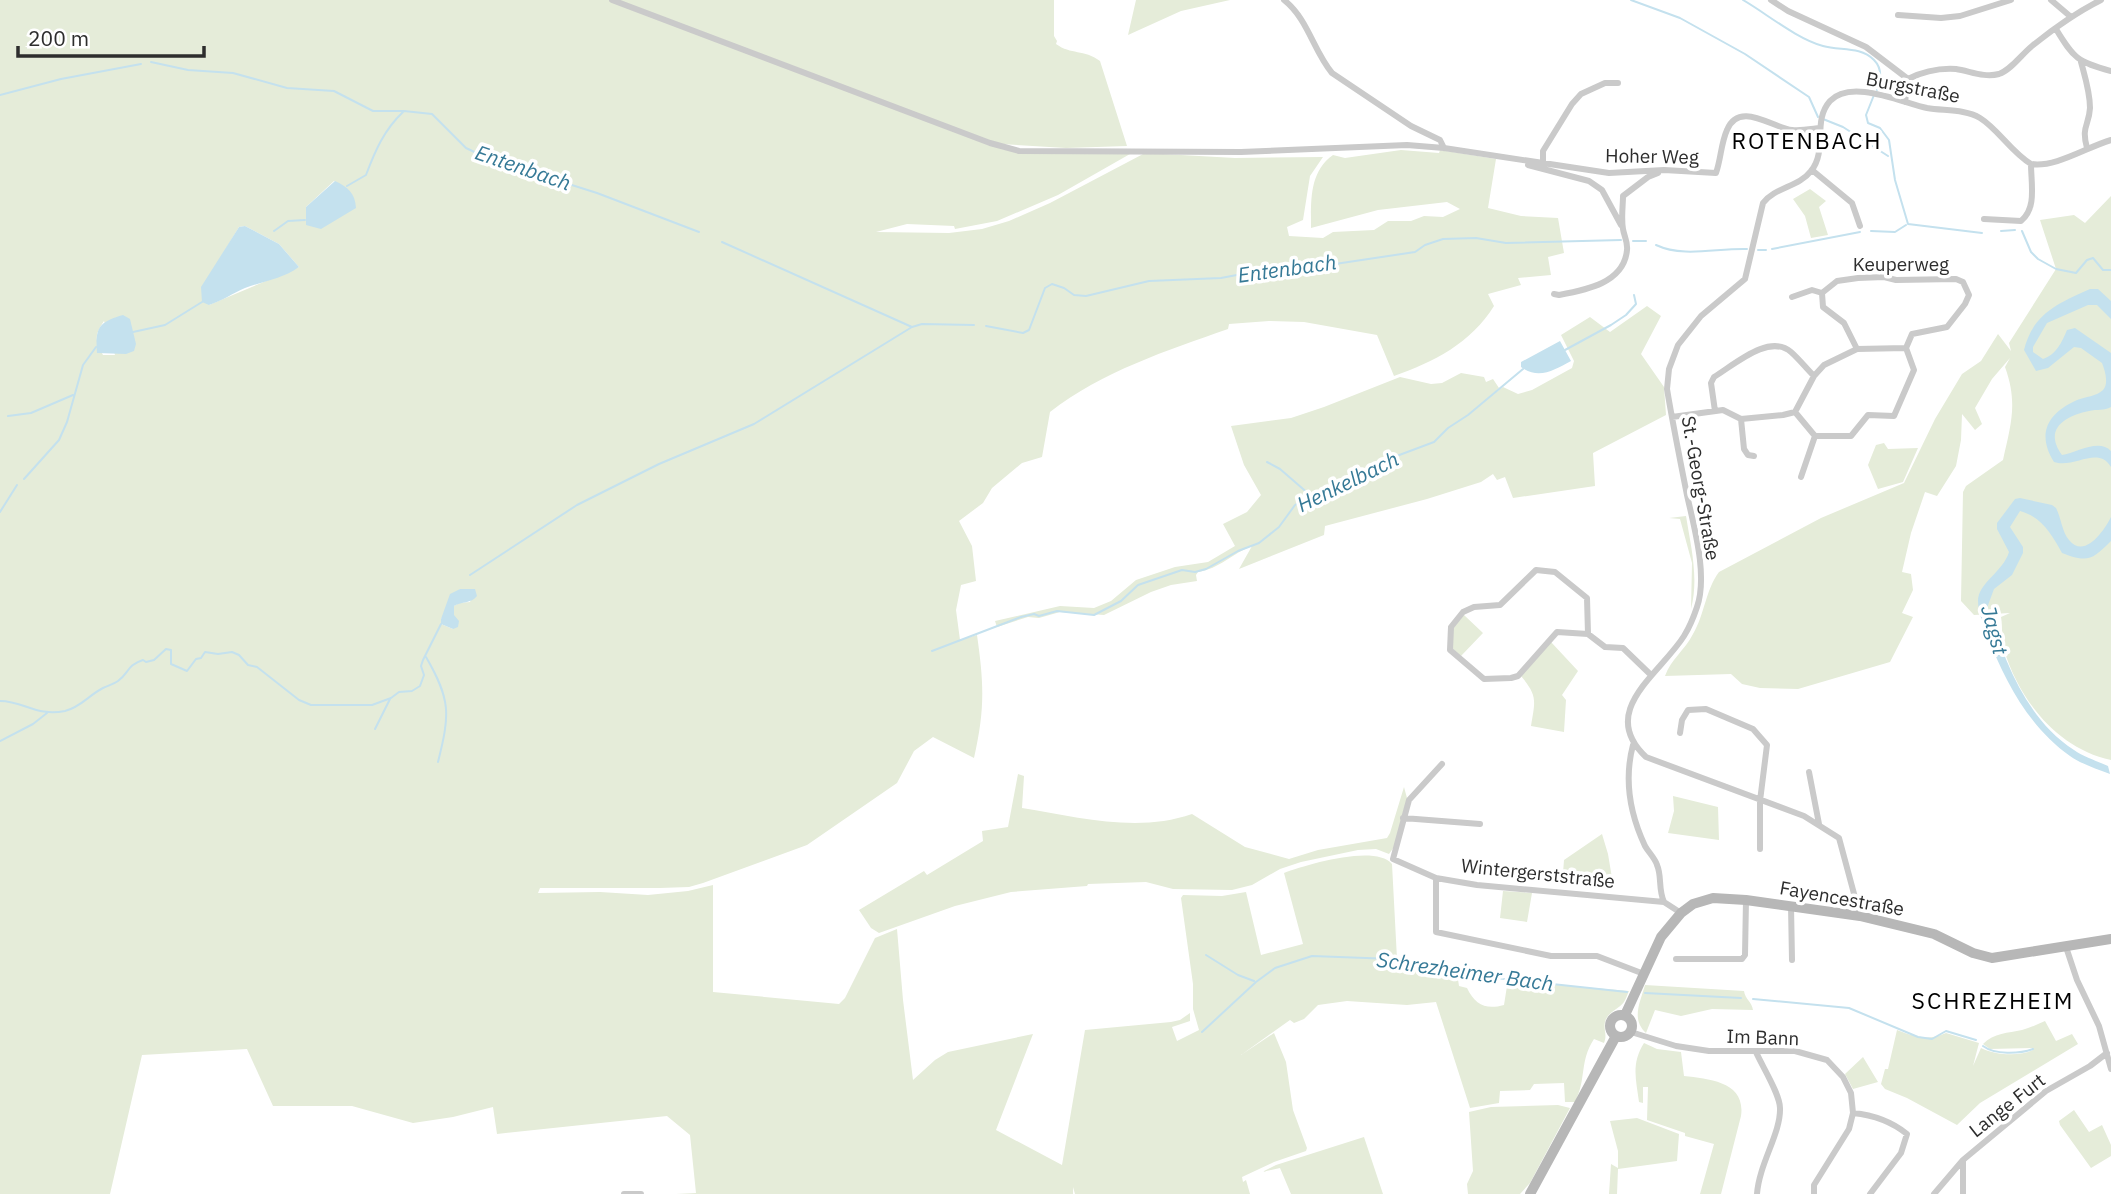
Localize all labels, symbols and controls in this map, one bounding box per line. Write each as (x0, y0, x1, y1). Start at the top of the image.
scale bar (18, 14, 203, 58)
text: 200 m (28, 24, 89, 52)
street label: Burgstraße (1864, 66, 1962, 108)
district label: ROTENBACH (1732, 125, 1882, 155)
water label: Entenbach (472, 138, 575, 196)
street label: Hoher Weg (1605, 143, 1699, 169)
water label: Entenbach (1236, 247, 1338, 289)
street label: Keuperweg (1853, 252, 1949, 276)
street label: St.-Georg-Straße (1676, 414, 1726, 562)
water label: Henkelbach (1292, 444, 1403, 518)
water label: Jagst (1975, 602, 2015, 659)
street label: Wintergerststraße (1460, 853, 1616, 893)
street label: Fayencestraße (1778, 875, 1906, 921)
water label: Schrezheimer Bach (1375, 945, 1555, 997)
district label: SCHREZHEIM (1912, 985, 2074, 1015)
street label: Im Bann (1726, 1024, 1800, 1050)
street label: Lange Furt (1964, 1068, 2050, 1142)

